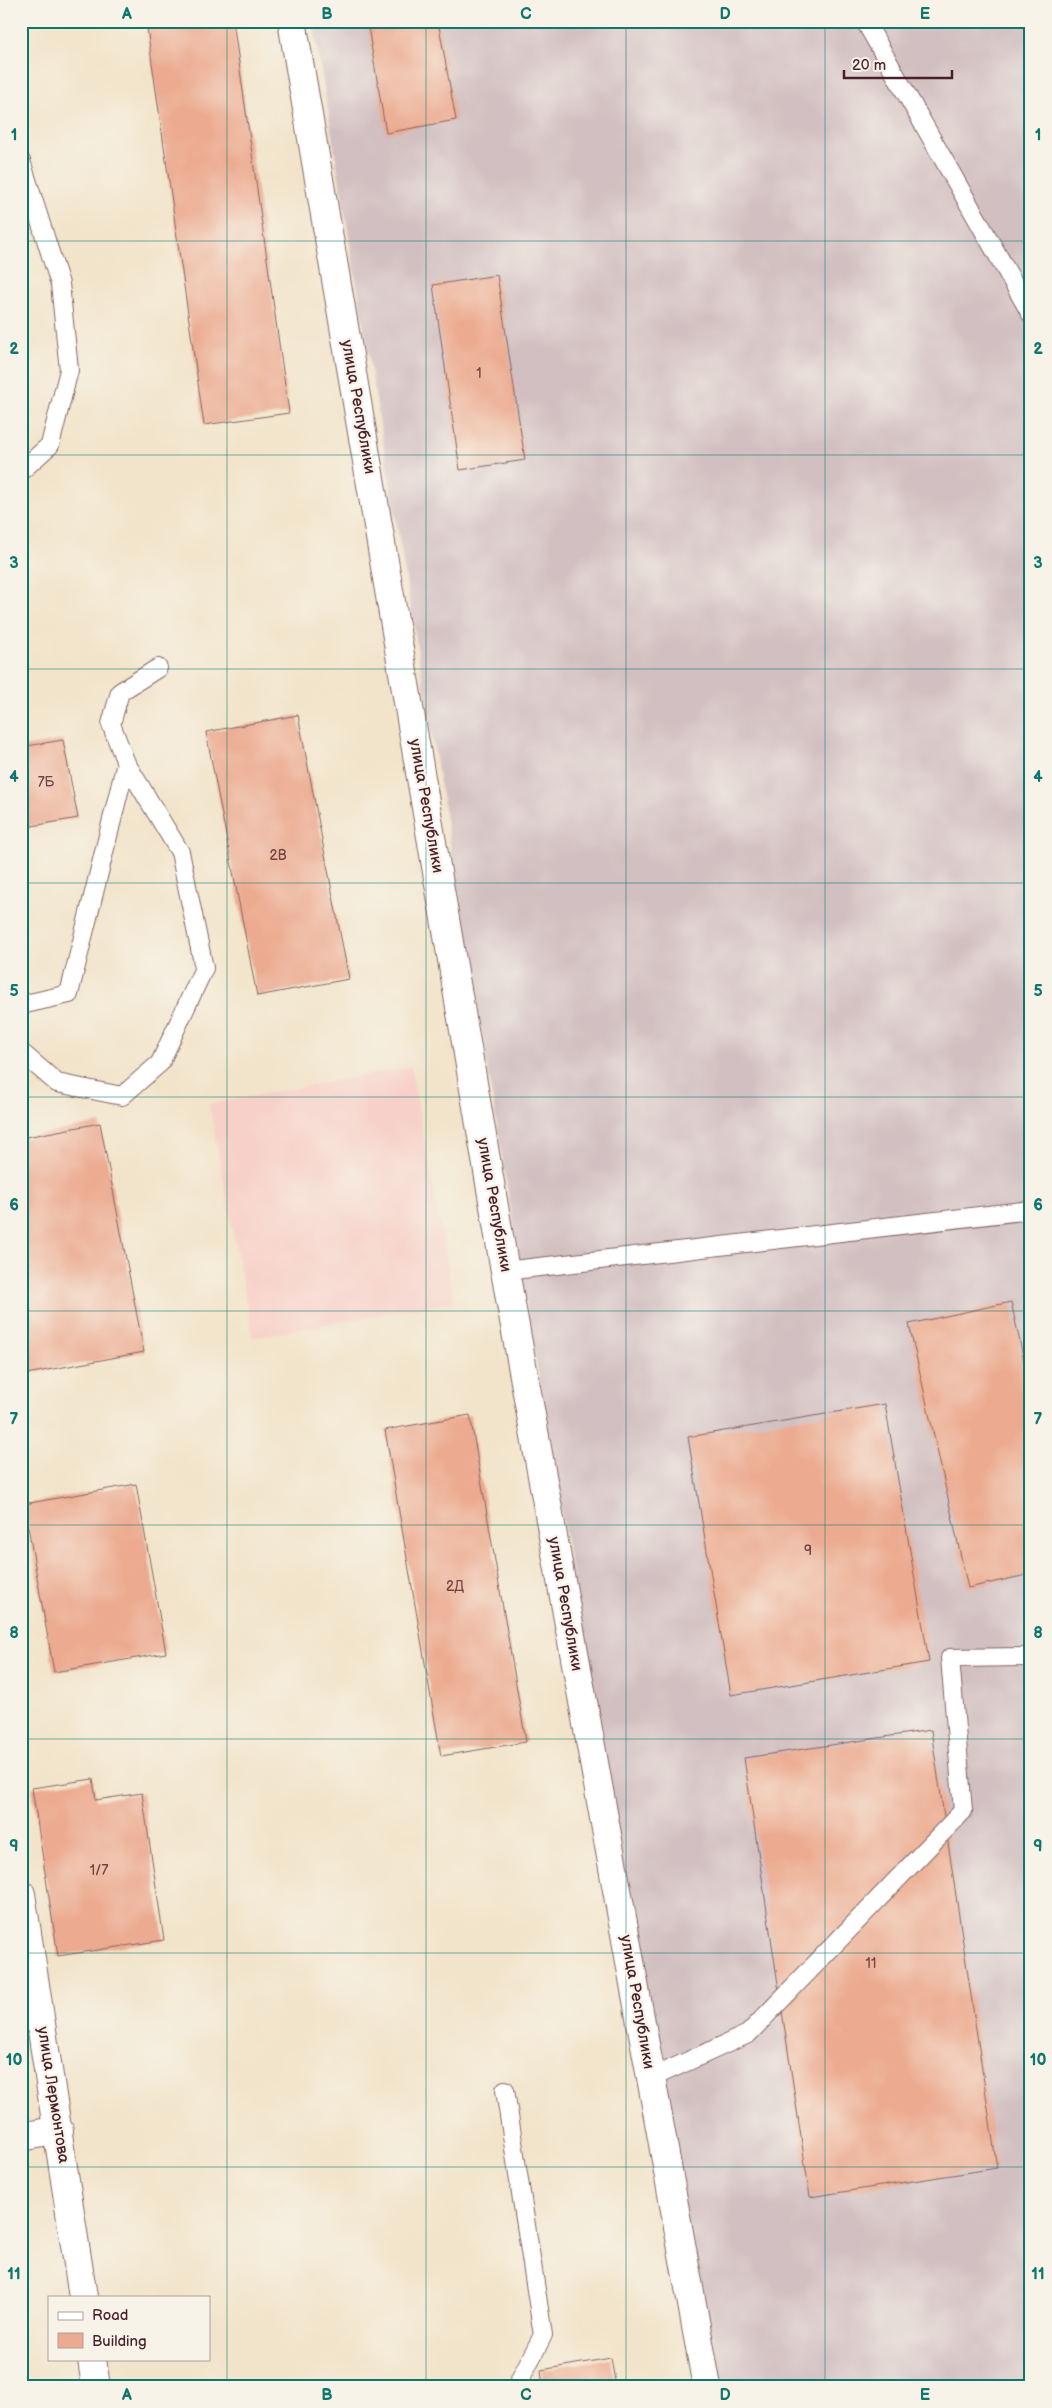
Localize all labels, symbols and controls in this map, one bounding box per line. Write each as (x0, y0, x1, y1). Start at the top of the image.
text: A (121, 5, 132, 24)
text: B (321, 5, 333, 24)
text: C (520, 5, 532, 24)
text: D (719, 5, 731, 24)
text: E (920, 5, 930, 24)
scale bar (844, 48, 952, 80)
text: 20 m (852, 56, 886, 75)
text: 1 (11, 126, 17, 145)
text: 1 (1035, 126, 1041, 145)
street label: улица Республики (337, 338, 379, 476)
text: 2 (9, 340, 19, 359)
text: 2 (1033, 340, 1043, 359)
house number: 1 (476, 365, 482, 382)
text: 3 (9, 554, 19, 573)
text: 3 (1033, 554, 1043, 573)
street label: улица Республики (405, 737, 447, 875)
text: 4 (9, 768, 19, 787)
text: 4 (1033, 768, 1043, 787)
house number: 7Б (38, 774, 55, 791)
house number: 2В (269, 847, 287, 864)
text: 5 (9, 982, 19, 1001)
text: 5 (1033, 982, 1043, 1001)
street label: улица Республики (473, 1136, 515, 1274)
text: 6 (9, 1196, 19, 1215)
text: 6 (1033, 1196, 1043, 1215)
text: 7 (10, 1410, 19, 1429)
text: 7 (1034, 1410, 1043, 1429)
street label: улица Республики (544, 1535, 586, 1673)
house number: 9 (804, 1542, 812, 1559)
house number: 2Д (446, 1578, 464, 1595)
text: 8 (9, 1624, 19, 1643)
text: 8 (1033, 1624, 1043, 1643)
text: 9 (9, 1837, 19, 1856)
text: 9 (1033, 1837, 1043, 1856)
house number: 1/7 (90, 1862, 108, 1879)
street label: улица Республики (616, 1933, 658, 2071)
house number: 11 (866, 1955, 876, 1972)
street label: улица Лермонтова (33, 2025, 73, 2165)
text: 10 (6, 2051, 22, 2070)
text: 10 (1030, 2051, 1046, 2070)
text: 11 (7, 2265, 21, 2284)
text: 11 (1031, 2265, 1045, 2284)
legend (48, 2296, 210, 2360)
text: Road (92, 2306, 128, 2325)
text: Building (92, 2332, 147, 2351)
text: A (121, 2386, 132, 2405)
text: B (321, 2386, 333, 2405)
text: C (520, 2386, 532, 2405)
text: D (719, 2386, 731, 2405)
text: E (920, 2386, 930, 2405)

